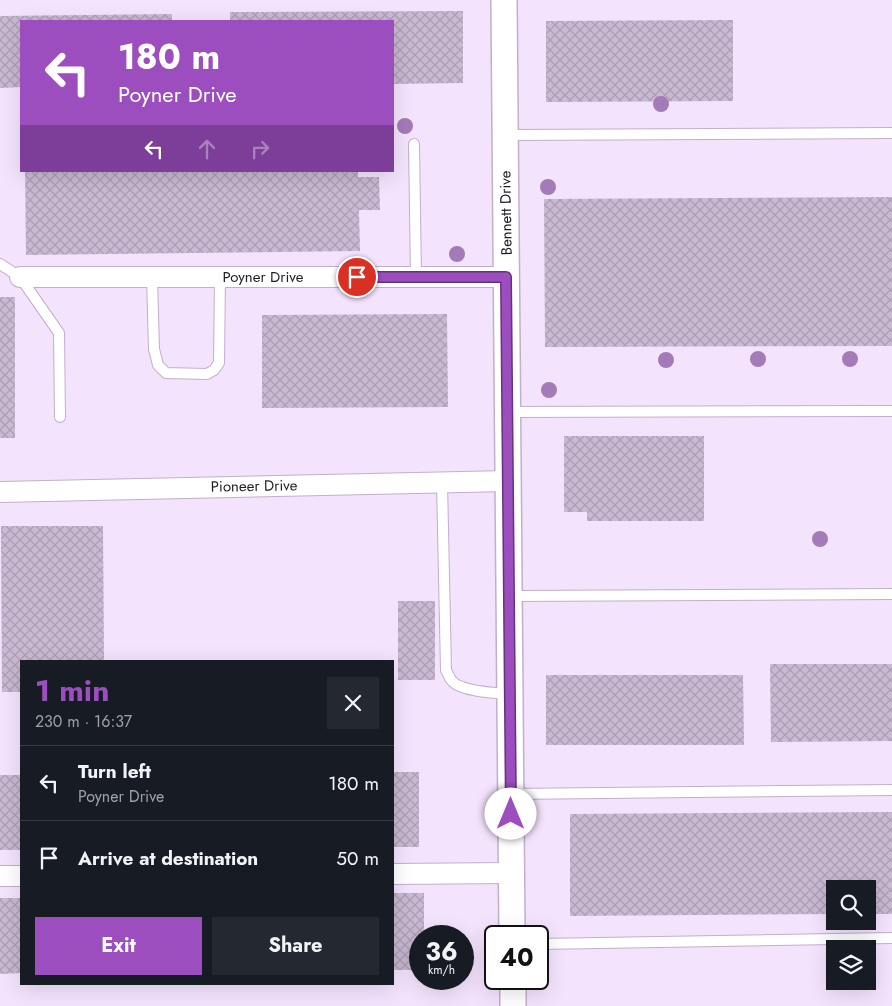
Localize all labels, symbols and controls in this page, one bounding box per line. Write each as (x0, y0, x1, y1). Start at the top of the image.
text: 180 m (118, 32, 220, 82)
icon: left (35, 40, 100, 105)
text: Poyner Drive (118, 78, 237, 110)
icon: left (140, 135, 168, 163)
icon: ahead (193, 135, 221, 163)
icon: right (246, 135, 274, 163)
street label: Bennett Drive (494, 170, 518, 255)
pin (336, 256, 378, 298)
icon: arrive (343, 263, 371, 291)
street label: Poyner Drive (223, 266, 304, 288)
street label: Pioneer Drive (210, 474, 298, 498)
text: 1 min (35, 669, 109, 712)
button: close (327, 677, 379, 729)
text: 230 m · 16:37 (35, 710, 132, 733)
text: Turn left (78, 758, 151, 785)
icon: left (35, 769, 63, 797)
text: 180 m (328, 770, 379, 797)
text: Poyner Drive (78, 785, 164, 808)
position arrow (484, 787, 536, 839)
icon: arrive (35, 844, 63, 872)
text: Arrive at destination (78, 845, 258, 872)
text: 50 m (336, 845, 379, 872)
map controls (826, 880, 876, 990)
button: search (826, 880, 876, 930)
button: Exit (35, 917, 202, 975)
button: Share (212, 917, 379, 975)
speed limit sign: 40 (484, 925, 549, 990)
text: 36 (425, 933, 458, 969)
button: layers (826, 940, 876, 990)
text: km/h (428, 961, 455, 979)

